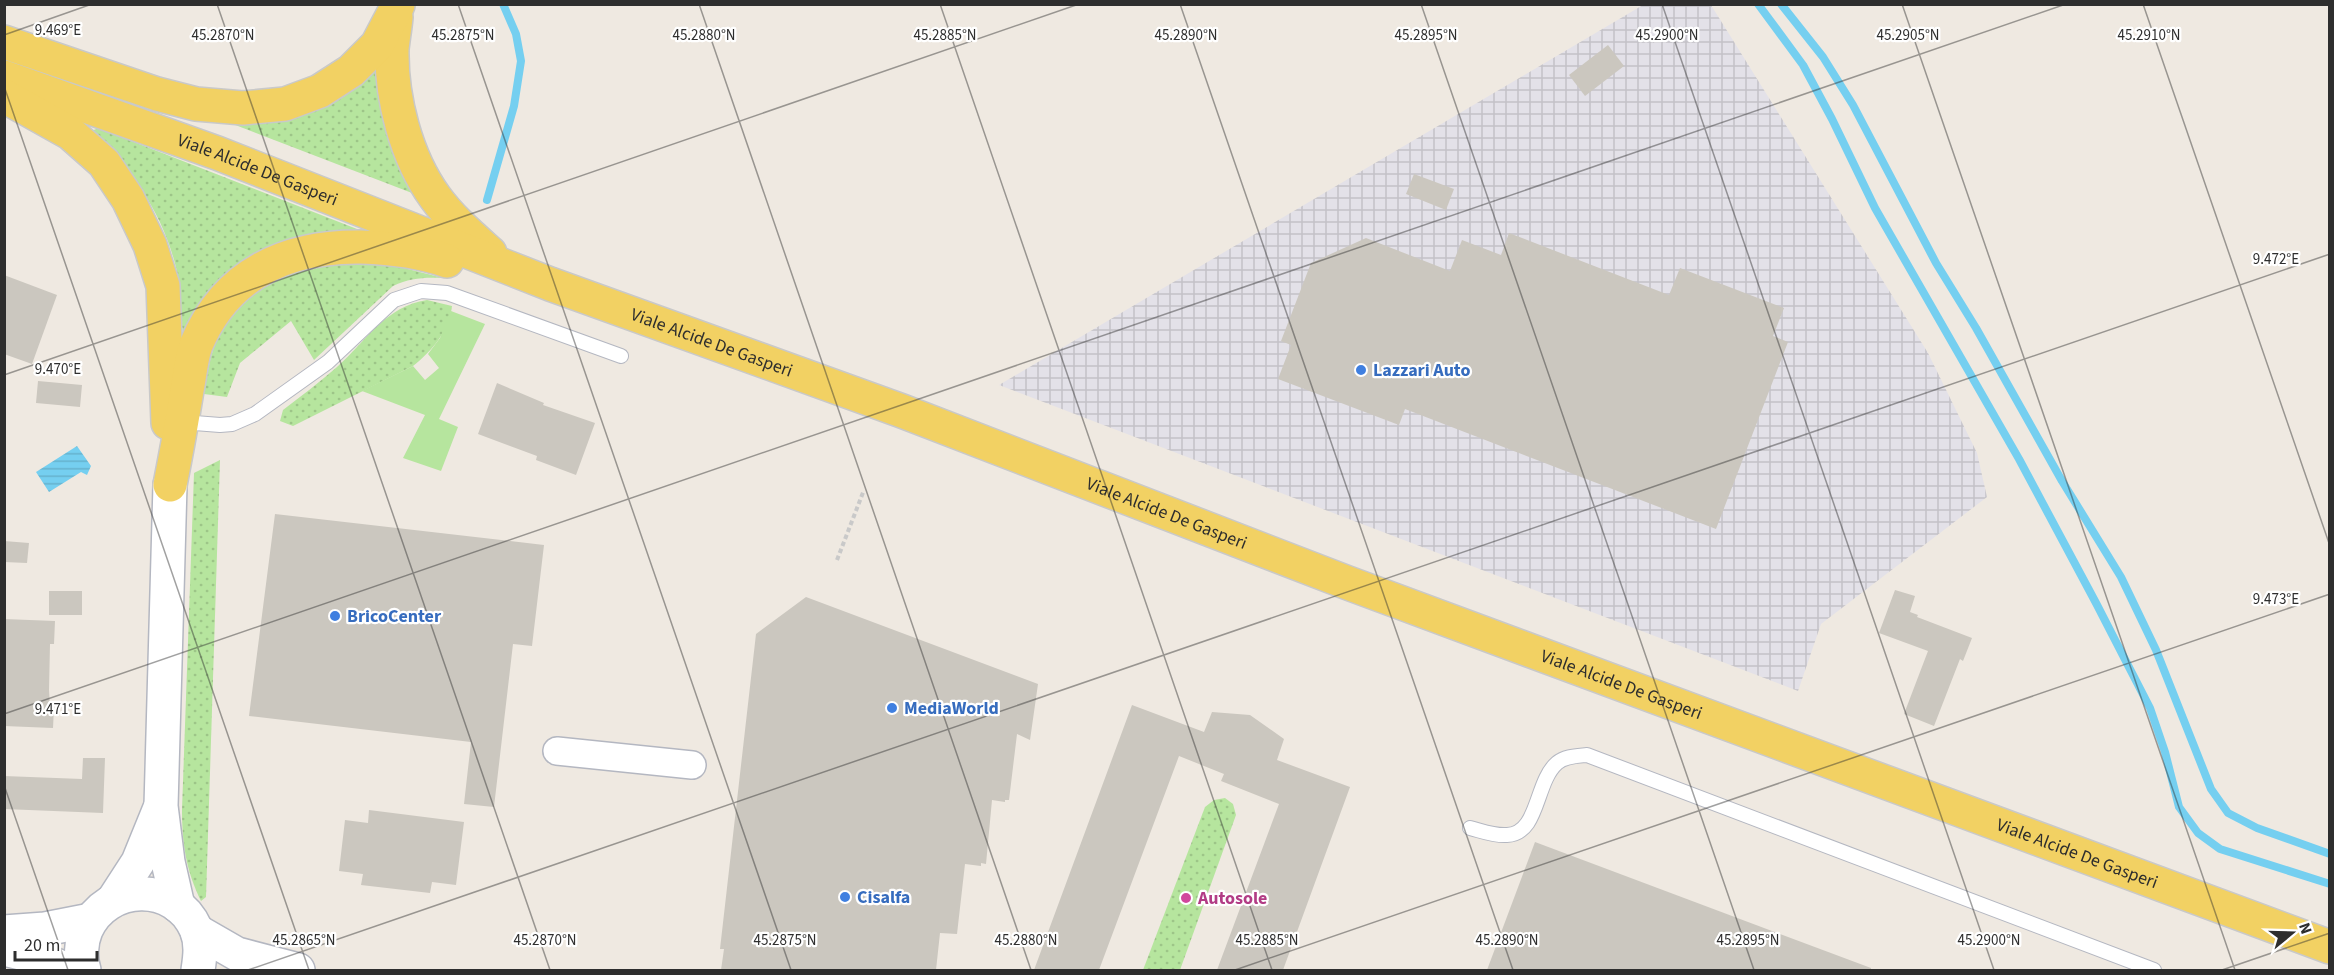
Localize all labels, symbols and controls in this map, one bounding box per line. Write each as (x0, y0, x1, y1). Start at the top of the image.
text: 9.469°E (35, 20, 81, 41)
text: 45.2870°N (191, 25, 255, 46)
text: 45.2875°N (431, 25, 495, 46)
text: 45.2880°N (672, 25, 736, 46)
text: 45.2885°N (913, 25, 977, 46)
text: 45.2890°N (1154, 25, 1218, 46)
text: 45.2895°N (1394, 25, 1458, 46)
text: 45.2900°N (1635, 25, 1699, 46)
text: 45.2905°N (1876, 25, 1940, 46)
text: 45.2910°N (2117, 25, 2181, 46)
street label: Viale Alcide De Gasperi (174, 128, 342, 212)
text: 9.472°E (2253, 249, 2299, 270)
street label: Viale Alcide De Gasperi (627, 302, 796, 384)
place label: Lazzari Auto (1373, 358, 1470, 383)
text: 9.470°E (35, 359, 81, 380)
marker: Lazzari Auto (1354, 363, 1368, 377)
street label: Viale Alcide De Gasperi (1083, 471, 1251, 556)
text: 9.473°E (2253, 589, 2299, 610)
place label: BricoCenter (347, 604, 442, 629)
marker: BricoCenter (328, 609, 342, 623)
street label: Viale Alcide De Gasperi (1537, 644, 1706, 726)
place label: MediaWorld (904, 696, 999, 721)
text: 9.471°E (35, 699, 81, 720)
marker: MediaWorld (885, 701, 899, 715)
street label: Viale Alcide De Gasperi (1993, 812, 2161, 895)
place label: Cisalfa (857, 885, 910, 910)
place label: Autosole (1197, 886, 1267, 911)
marker: Cisalfa (838, 890, 852, 904)
marker: Autosole (1179, 891, 1193, 905)
north arrow (2262, 903, 2322, 963)
text: N (2293, 920, 2317, 937)
scale bar (15, 924, 98, 962)
text: 45.2865°N (272, 930, 336, 951)
text: 45.2870°N (513, 930, 577, 951)
text: 45.2875°N (753, 930, 817, 951)
text: 45.2880°N (994, 930, 1058, 951)
text: 45.2885°N (1235, 930, 1299, 951)
text: 45.2890°N (1475, 930, 1539, 951)
text: 45.2895°N (1716, 930, 1780, 951)
text: 45.2900°N (1957, 930, 2021, 951)
text: 20 m (24, 933, 60, 958)

